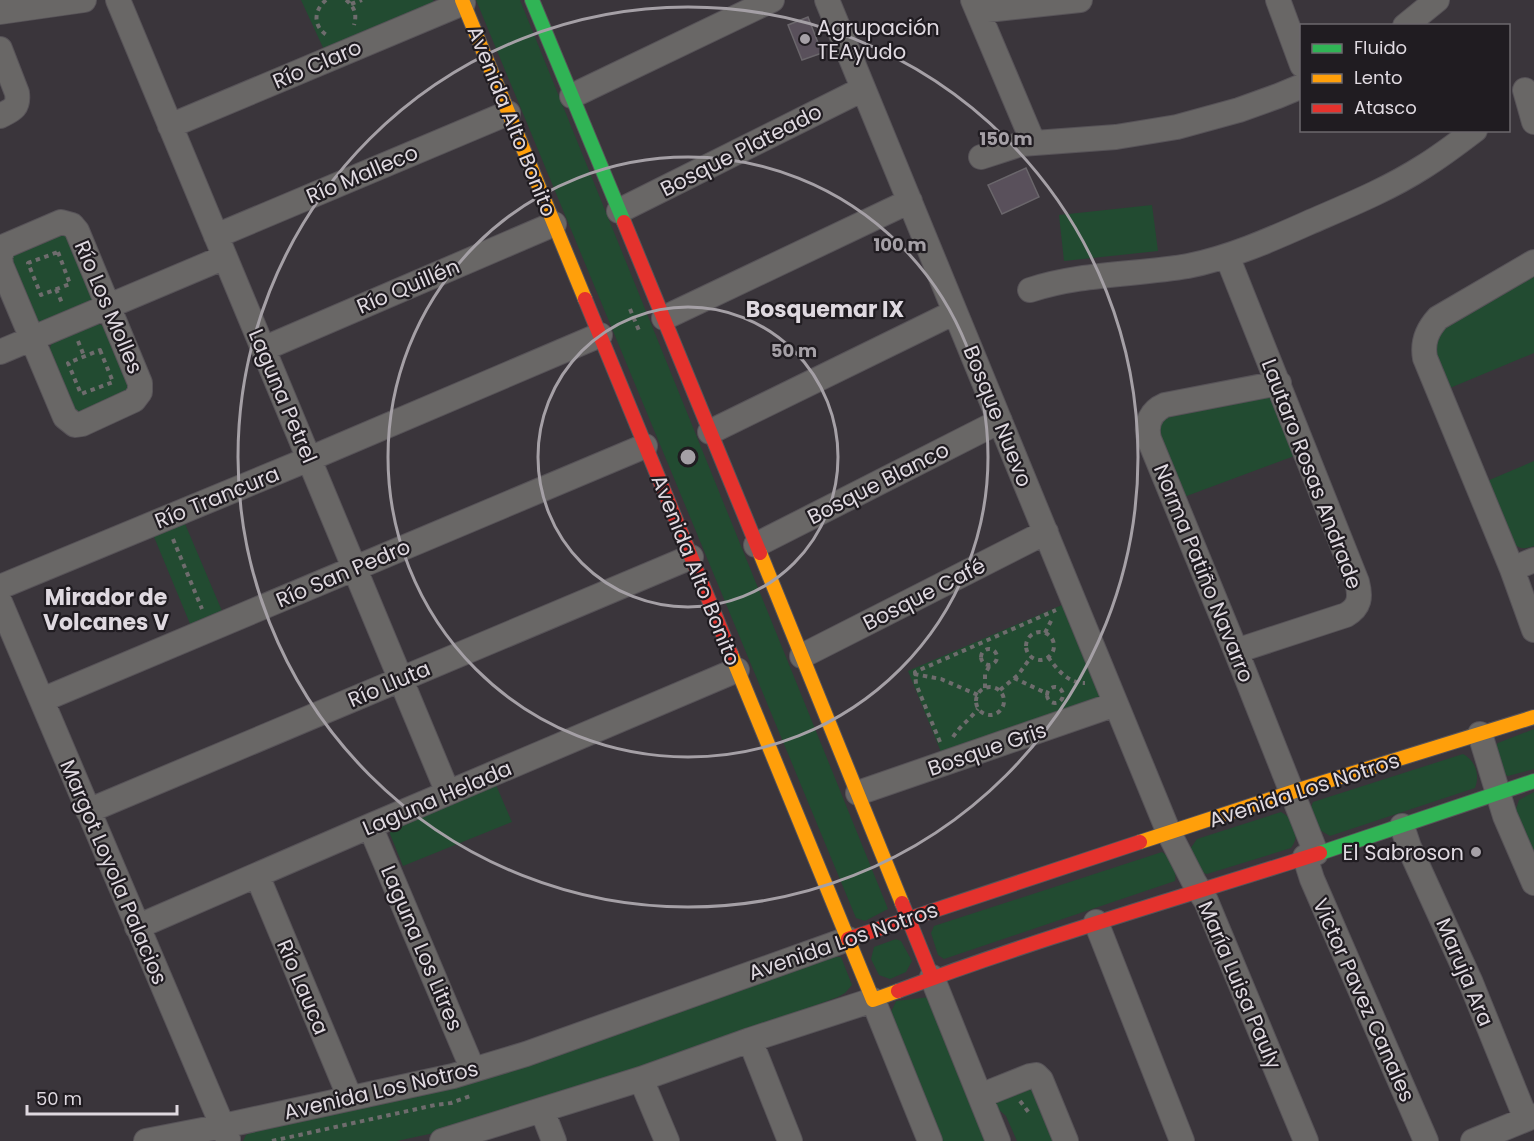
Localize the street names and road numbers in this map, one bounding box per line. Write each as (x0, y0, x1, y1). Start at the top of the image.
street label: Avenida Alto Bonito (460, 21, 564, 221)
street label: Río Claro (268, 32, 366, 96)
street label: Bosque Plateado (655, 97, 827, 203)
street label: Río Malleco (302, 137, 422, 211)
street label: Río Los Molles (68, 236, 150, 378)
street label: Río Quillén (352, 251, 464, 321)
street label: Laguna Petrel (242, 325, 324, 467)
street label: Bosque Nuevo (956, 341, 1040, 491)
street label: Lautaro Rosas Andrade (1255, 355, 1369, 593)
street label: Bosque Blanco (802, 435, 954, 531)
street label: Río Trancura (150, 459, 284, 535)
street label: Norma Patiño Navarro (1147, 459, 1261, 687)
street label: Avenida Alto Bonito (644, 470, 748, 670)
street label: Río San Pedro (271, 532, 415, 614)
street label: Bosque Café (858, 551, 990, 637)
street label: Río Lluta (344, 654, 434, 714)
street label: Bosque Gris (924, 715, 1050, 783)
street label: Avenida Los Notros (1205, 746, 1403, 834)
street label: Laguna Helada (358, 754, 516, 842)
street label: Margot Loyola Palacios (53, 755, 175, 989)
street label: Laguna Los Litres (374, 861, 470, 1035)
street label: Victor Pavez Canales (1306, 894, 1422, 1106)
street label: Avenida Los Notros (744, 895, 942, 987)
street label: María Luisa Pauly (1191, 896, 1289, 1074)
street label: Maruja Ara (1429, 914, 1501, 1030)
street label: Río Lauca (270, 935, 336, 1039)
street label: Avenida Los Notros (281, 1054, 481, 1126)

